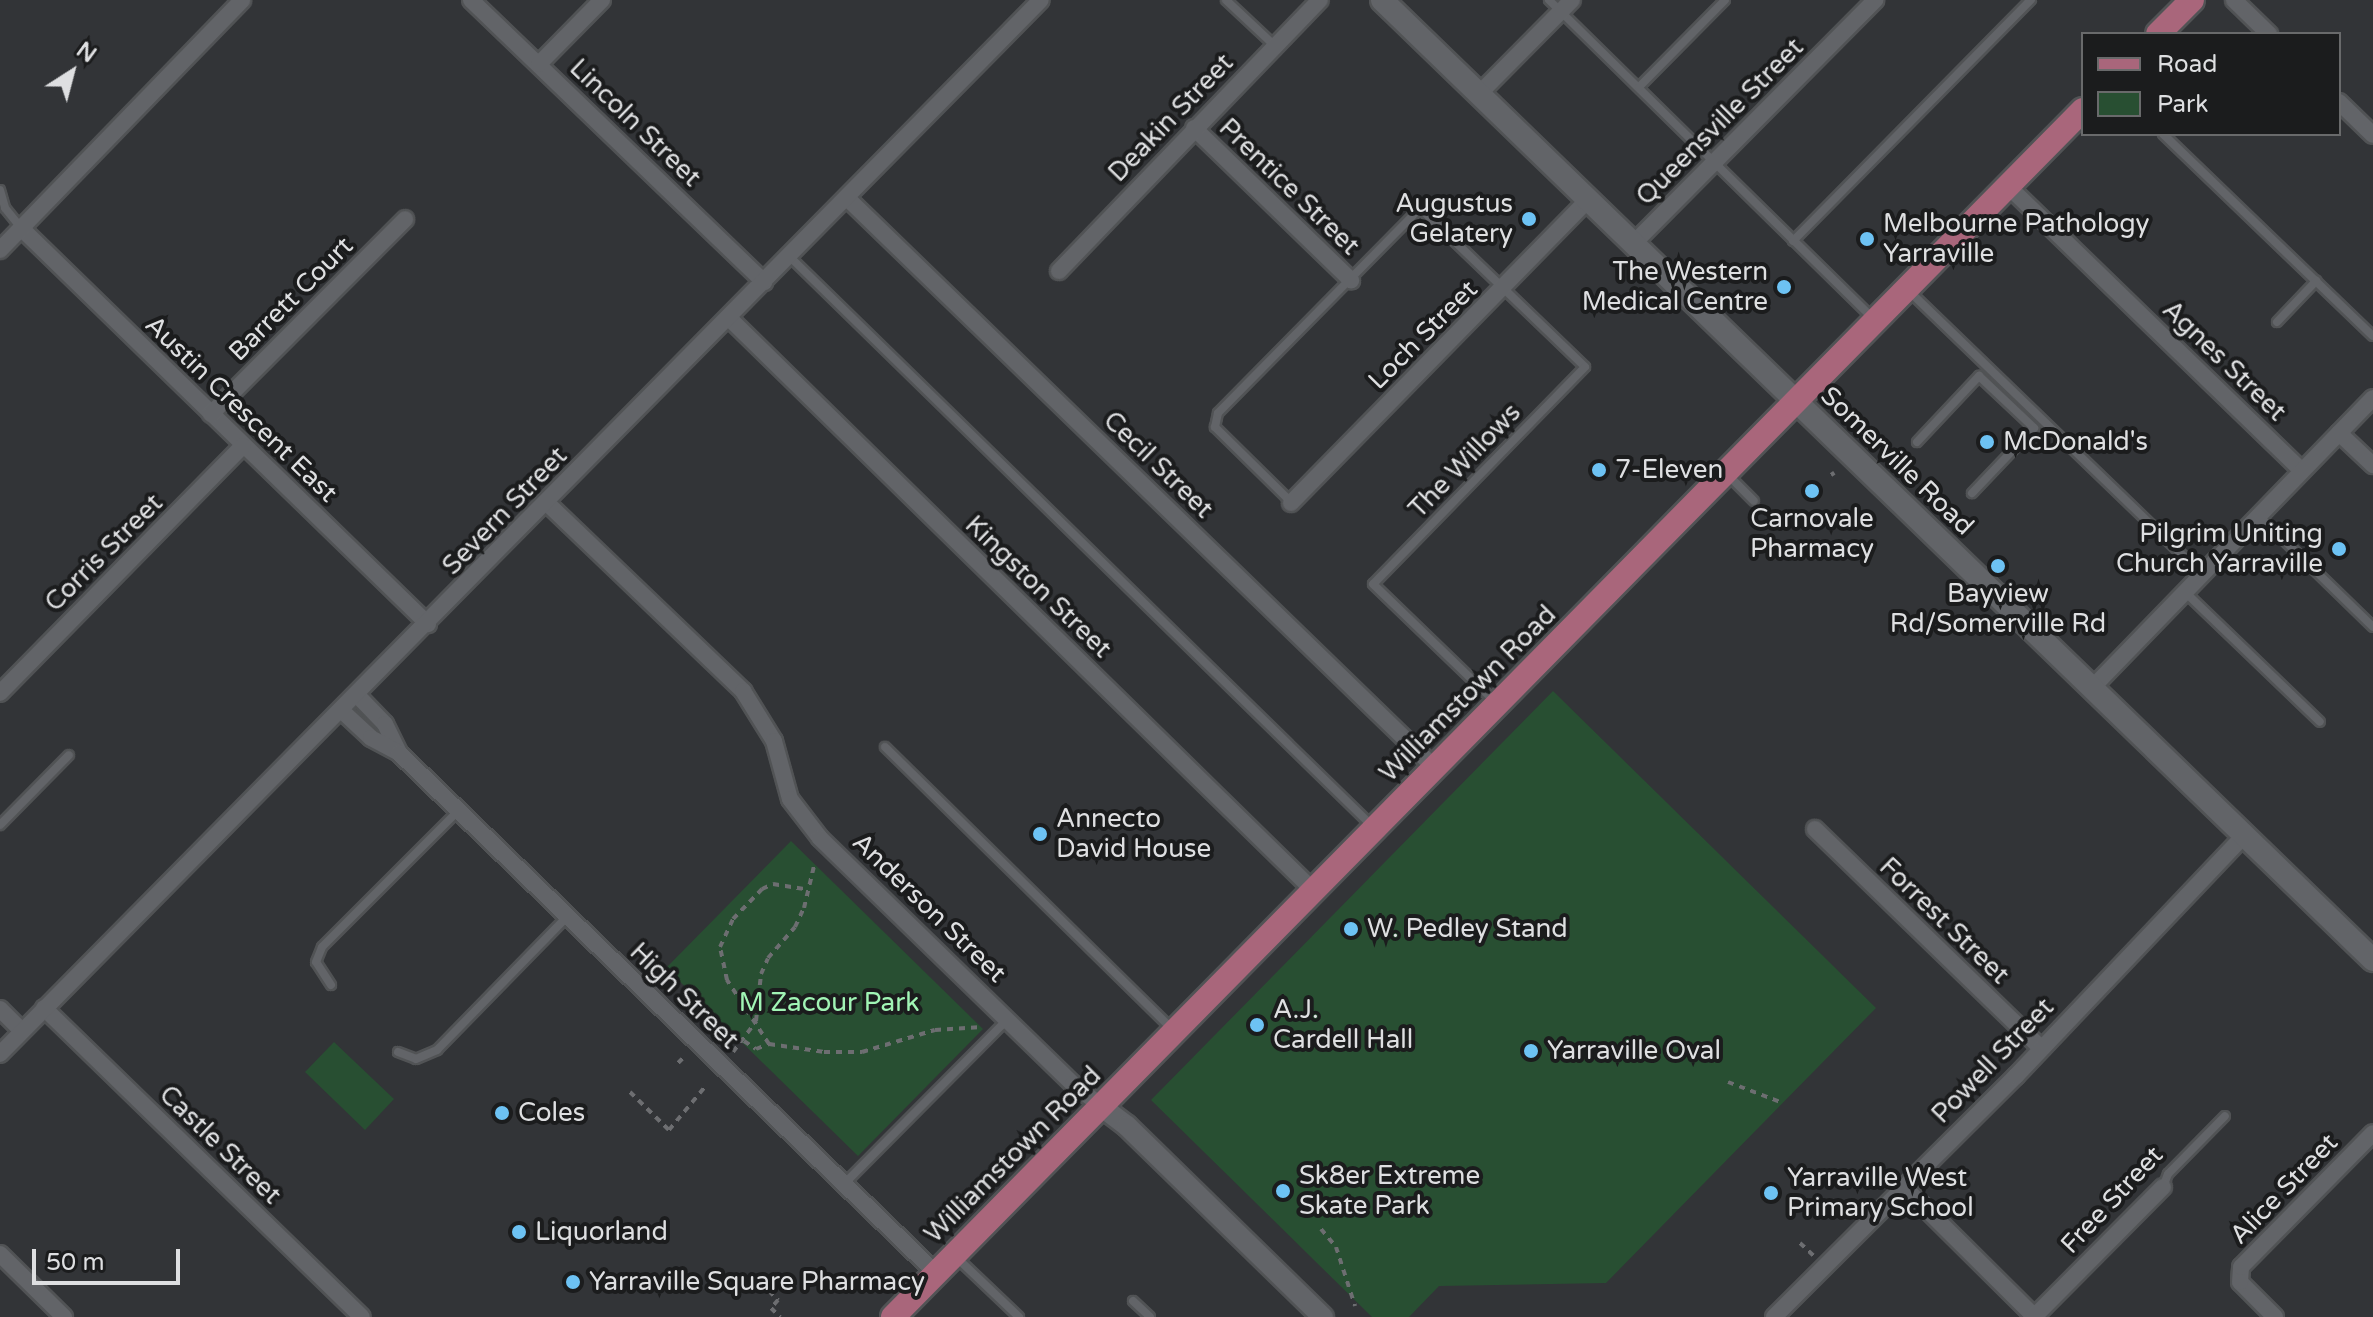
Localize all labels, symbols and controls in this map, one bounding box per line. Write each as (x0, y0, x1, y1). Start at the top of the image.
north arrow (32, 32, 112, 112)
street label: Queensville Street (1630, 32, 1810, 212)
legend (2081, 32, 2341, 136)
text: N (71, 37, 101, 68)
street label: Deakin Street (1102, 47, 1240, 189)
text: Road (2157, 50, 2217, 79)
street label: Lincoln Street (563, 53, 707, 193)
text: Park (2157, 90, 2208, 119)
street label: Prentice Street (1212, 112, 1366, 262)
place label: Augustus Gelatery (1395, 188, 1513, 250)
place label: Melbourne Pathology Yarraville (1883, 208, 2150, 270)
marker: Augustus Gelatery (1520, 210, 1538, 228)
street label: Barrett Court (222, 230, 360, 368)
marker: Melbourne Pathology Yarraville (1858, 230, 1876, 248)
place label: The Western Medical Centre (1582, 256, 1768, 318)
street label: Loch Street (1362, 274, 1484, 396)
marker: The Western Medical Centre (1775, 278, 1793, 296)
street label: Agnes Street (2156, 294, 2292, 428)
street label: Austin Crescent East (138, 309, 344, 509)
street label: Somerville Road (1814, 380, 1980, 542)
street label: The Willows (1403, 397, 1527, 525)
street label: Cecil Street (1097, 405, 1219, 525)
place label: McDonald's (2003, 426, 2148, 458)
marker: McDonald's (1978, 433, 1996, 451)
street label: Severn Street (436, 441, 574, 581)
place label: 7-Eleven (1615, 454, 1723, 486)
marker: 7-Eleven (1590, 461, 1608, 479)
marker: Carnovale Pharmacy (1803, 482, 1821, 500)
street label: Corris Street (39, 488, 169, 618)
place label: Carnovale Pharmacy (1750, 503, 1874, 564)
street label: Kingston Street (958, 509, 1118, 665)
place label: Pilgrim Uniting Church Yarraville (2116, 518, 2323, 580)
marker: Pilgrim Uniting Church Yarraville (2330, 540, 2348, 558)
marker: Bayview Rd/Somerville Rd (1989, 557, 2007, 575)
place label: Bayview Rd/Somerville Rd (1890, 578, 2106, 640)
street label: Williamstown Road (1373, 599, 1563, 789)
place label: Annecto David House (1056, 803, 1211, 864)
marker: Annecto David House (1031, 825, 1049, 843)
street label: Anderson Street (846, 827, 1012, 989)
street label: Forrest Street (1873, 851, 2015, 991)
place label: W. Pedley Stand (1367, 913, 1568, 945)
marker: W. Pedley Stand (1342, 920, 1360, 938)
street label: High Street (623, 936, 745, 1056)
park label: M Zacour Park (739, 987, 919, 1019)
street label: Powell Street (1926, 992, 2060, 1130)
place label: A.J. Cardell Hall (1273, 994, 1413, 1056)
marker: A.J. Cardell Hall (1248, 1016, 1266, 1034)
place label: Yarraville Oval (1547, 1035, 1721, 1067)
marker: Yarraville Oval (1522, 1042, 1540, 1060)
street label: Williamstown Road (918, 1060, 1108, 1250)
street label: Castle Street (153, 1079, 287, 1211)
place label: Coles (518, 1097, 585, 1129)
marker: Coles (493, 1104, 511, 1122)
street label: Alice Street (2224, 1127, 2344, 1251)
street label: Free Street (2054, 1140, 2170, 1260)
place label: Sk8er Extreme Skate Park (1299, 1160, 1480, 1222)
place label: Yarraville West Primary School (1787, 1162, 1974, 1224)
marker: Sk8er Extreme Skate Park (1274, 1182, 1292, 1200)
marker: Yarraville West Primary School (1762, 1184, 1780, 1202)
place label: Liquorland (535, 1216, 668, 1248)
marker: Liquorland (510, 1223, 528, 1241)
scale bar (36, 1233, 184, 1283)
text: 50 m (46, 1248, 104, 1277)
place label: Yarraville Square Pharmacy (589, 1266, 925, 1298)
marker: Yarraville Square Pharmacy (564, 1273, 582, 1291)

